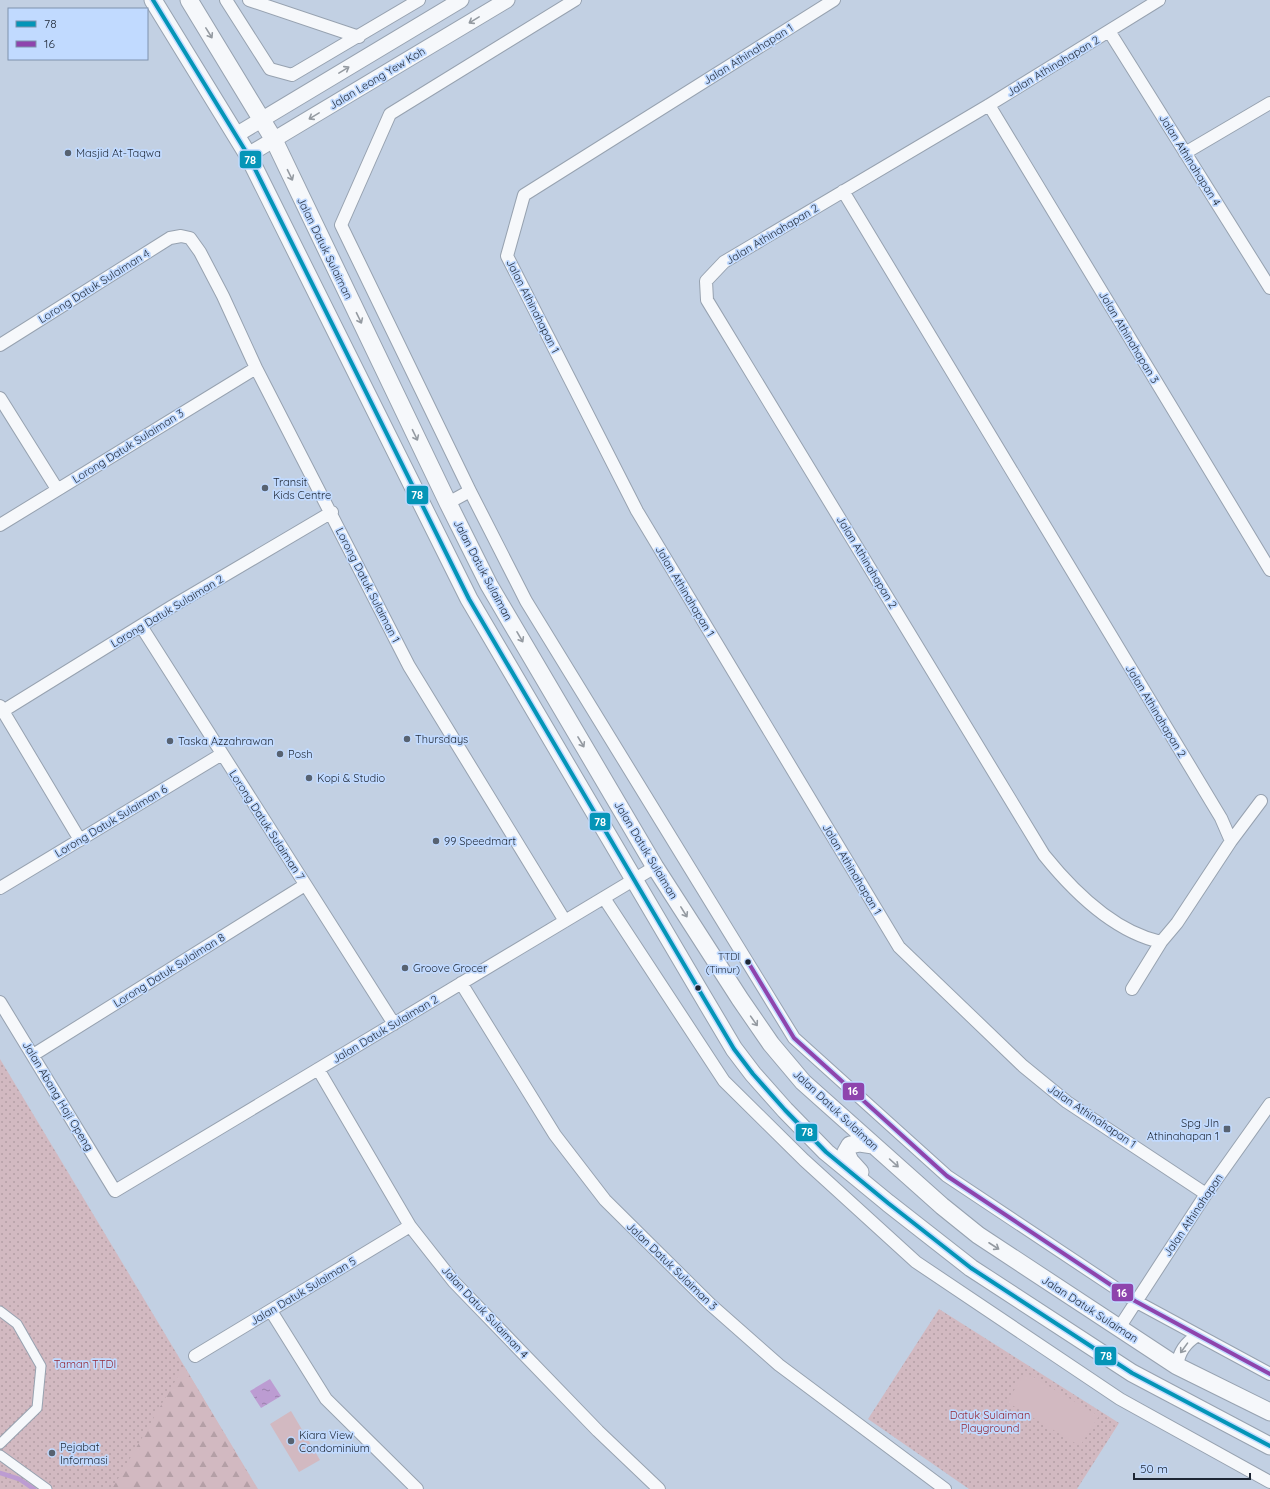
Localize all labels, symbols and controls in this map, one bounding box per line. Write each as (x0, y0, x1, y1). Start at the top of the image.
legend (8, 8, 148, 60)
text: 78 (44, 16, 57, 31)
one-way arrow (469, 16, 480, 24)
street label: Jalan Athinahapan 1 (700, 21, 796, 87)
one-way arrow (206, 27, 214, 39)
street label: Jalan Athinahapan 2 (1004, 33, 1102, 99)
text: 16 (44, 36, 55, 51)
street label: Jalan Leong Yew Koh (326, 44, 428, 112)
one-way arrow (338, 66, 350, 74)
one-way arrow (308, 112, 320, 120)
street label: Jalan Athinahapan 4 (1156, 112, 1224, 209)
place label: Masjid At-Taqwa (76, 146, 161, 160)
marker: Masjid At-Taqwa (63, 148, 73, 158)
line badge: 78 (239, 150, 262, 169)
text: 78 (244, 153, 256, 167)
one-way arrow (287, 169, 295, 181)
street label: Jalan Datuk Sulaiman (294, 195, 356, 301)
street label: Jalan Athinahapan 2 (723, 201, 821, 267)
street label: Lorong Datuk Sulaiman 4 (36, 246, 152, 326)
street label: Jalan Athinahapan 1 (503, 257, 563, 355)
street label: Jalan Athinahapan 3 (1096, 288, 1162, 386)
one-way arrow (356, 311, 363, 323)
street label: Lorong Datuk Sulaiman 3 (70, 406, 186, 486)
one-way arrow (412, 429, 419, 441)
place label: Transit Kids Centre (273, 475, 331, 502)
marker: Transit Kids Centre (260, 483, 270, 493)
line badge: 78 (406, 485, 429, 505)
text: 78 (411, 488, 423, 502)
street label: Jalan Athinahapan 2 (834, 513, 900, 611)
street label: Jalan Datuk Sulaiman (451, 517, 515, 623)
street label: Lorong Datuk Sulaiman 1 (333, 525, 403, 645)
street label: Jalan Athinahapan 1 (652, 543, 718, 639)
street label: Lorong Datuk Sulaiman 2 (108, 572, 226, 650)
one-way arrow (516, 631, 524, 643)
street label: Jalan Athinahapan 2 (1123, 662, 1189, 760)
place label: Thursdays (415, 732, 468, 746)
place label: Taska Azzahrawan (178, 734, 274, 748)
marker: Thursdays (402, 734, 412, 744)
marker: Taska Azzahrawan (165, 736, 175, 746)
one-way arrow (578, 736, 586, 748)
place label: Posh (288, 747, 313, 761)
marker: Posh (275, 749, 285, 759)
street label: Lorong Datuk Sulaiman 7 (226, 767, 308, 883)
place label: Kopi & Studio (317, 771, 386, 785)
marker: Kopi & Studio (304, 773, 314, 783)
street label: Lorong Datuk Sulaiman 6 (52, 782, 170, 860)
street label: Jalan Datuk Sulaiman (611, 798, 681, 902)
line badge: 78 (589, 812, 611, 831)
text: 78 (594, 815, 606, 829)
street label: Jalan Athinahapan 1 (819, 821, 885, 917)
place label: 99 Speedmart (444, 834, 516, 848)
marker: 99 Speedmart (431, 836, 441, 846)
one-way arrow (680, 906, 688, 918)
street label: Lorong Datuk Sulaiman 8 (111, 930, 227, 1010)
place label: TTDI (Timur) (706, 950, 740, 976)
marker: TTDI (Timur) (743, 957, 753, 967)
place label: Groove Grocer (413, 961, 488, 975)
marker: Groove Grocer (400, 963, 410, 973)
unlabelled marker (693, 983, 703, 993)
street label: Jalan Datuk Sulaiman 2 (329, 992, 441, 1066)
one-way arrow (750, 1015, 758, 1026)
street label: Jalan Abang Haji Openg (20, 1039, 96, 1153)
street label: Jalan Datuk Sulaiman (790, 1067, 882, 1153)
street label: Jalan Athinahapan 1 (1045, 1081, 1139, 1151)
line badge: 16 (842, 1082, 865, 1101)
text: 16 (848, 1084, 858, 1098)
place label: Spg Jln Athinahapan 1 (1147, 1116, 1219, 1143)
line badge: 78 (795, 1123, 818, 1142)
marker: Spg Jln Athinahapan 1 (1222, 1124, 1232, 1134)
text: 78 (801, 1125, 813, 1139)
one-way arrow (889, 1159, 899, 1168)
street label: Jalan Athinahapan (1160, 1171, 1226, 1259)
street label: Jalan Datuk Sulaiman 3 (624, 1219, 720, 1313)
one-way arrow (988, 1242, 999, 1250)
street label: Jalan Datuk Sulaiman 5 (248, 1254, 358, 1328)
street label: Jalan Datuk Sulaiman 4 (439, 1263, 531, 1361)
street label: Jalan Datuk Sulaiman (1039, 1273, 1141, 1345)
line badge: 16 (1111, 1283, 1134, 1302)
text: 16 (1117, 1286, 1127, 1300)
one-way arrow (1180, 1343, 1188, 1354)
line badge: 78 (1094, 1346, 1117, 1366)
text: 78 (1100, 1349, 1112, 1363)
park label: Taman TTDI (54, 1357, 116, 1371)
park label: Datuk Sulaiman Playground (950, 1408, 1030, 1435)
place label: Kiara View Condominium (299, 1428, 370, 1455)
marker: Kiara View Condominium (286, 1436, 296, 1446)
place label: Pejabat Informasi (60, 1440, 108, 1467)
marker: Pejabat Informasi (47, 1448, 57, 1458)
scale bar (1134, 1455, 1250, 1481)
text: 50 m (1140, 1461, 1168, 1476)

